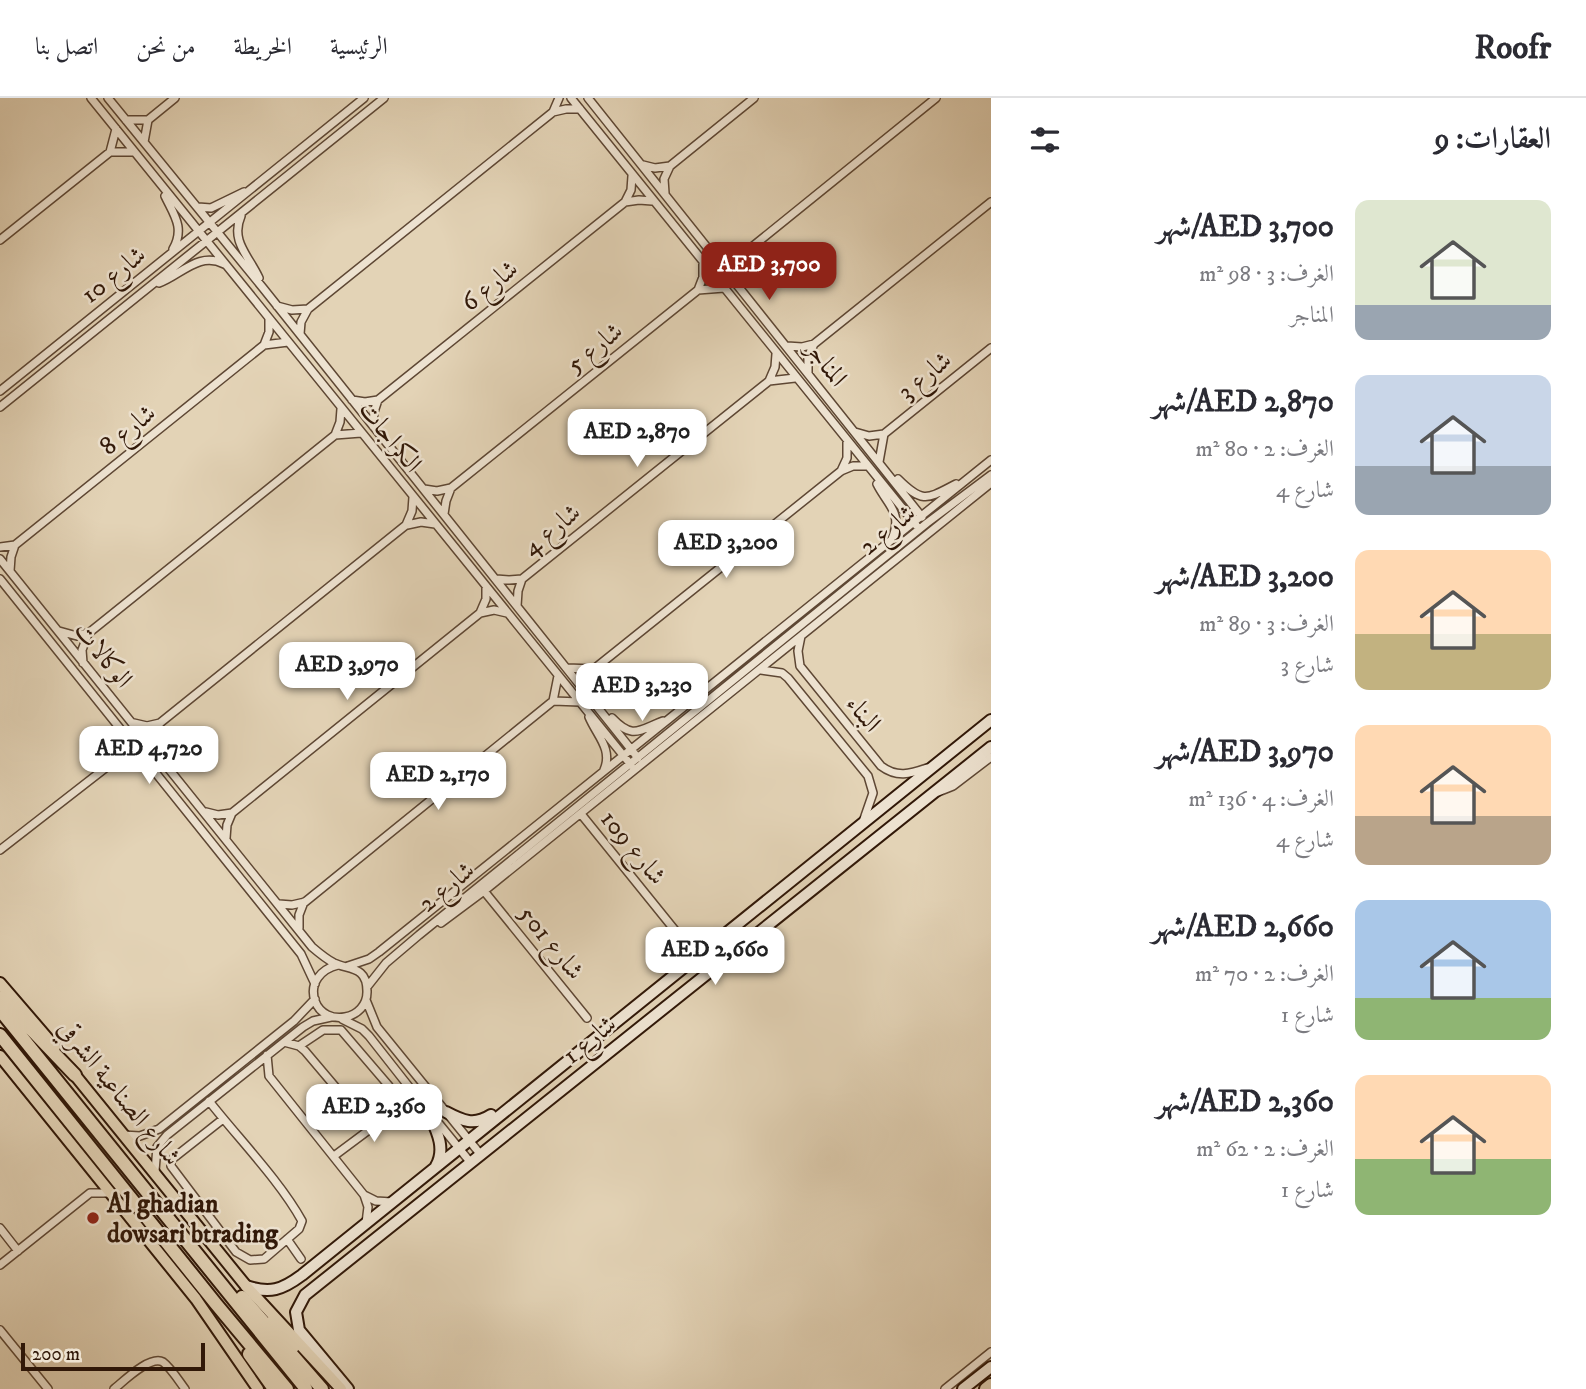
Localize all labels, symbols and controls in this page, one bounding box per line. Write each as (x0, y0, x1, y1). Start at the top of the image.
text: Roofr (1474, 28, 1551, 69)
text: اتصل بنا (35, 32, 98, 62)
text: من نحن (136, 32, 196, 62)
text: الخريطة (234, 32, 292, 62)
text: الرئيسية (330, 32, 388, 62)
icon: filters (1026, 121, 1064, 159)
text: العقارات: 9 (1435, 121, 1551, 158)
text: AED 3,700/شهر (1157, 209, 1334, 246)
icon: home (1411, 228, 1495, 312)
street label: شارع 10 (75, 239, 156, 314)
pin: AED 3,700 (689, 242, 849, 302)
text: AED 3,700 (717, 250, 821, 279)
street label: شارع 6 (455, 253, 528, 322)
text: الغرف: 3 · 98 m² (1199, 260, 1334, 289)
text: المناجر (1290, 301, 1334, 330)
street label: شارع 5 (560, 315, 633, 384)
street label: المناجر (796, 332, 854, 394)
street label: شارع 3 (891, 344, 961, 411)
text: AED 2,870/شهر (1152, 384, 1334, 421)
street label: الكراجات (351, 394, 429, 480)
street label: شارع 8 (93, 397, 166, 466)
icon: home (1411, 403, 1495, 487)
pin: AED 2,870 (557, 410, 717, 469)
text: AED 2,870 (584, 417, 690, 446)
text: الغرف: 2 · 80 m² (1196, 435, 1334, 464)
text: شارع 4 (1276, 476, 1334, 505)
street label: شارع 4 (516, 497, 590, 567)
street label: شارع 2 (853, 497, 926, 566)
pin: AED 3,200 (646, 520, 806, 580)
text: AED 3,200 (674, 528, 778, 557)
text: AED 3,200/شهر (1156, 559, 1334, 596)
icon: home (1411, 578, 1495, 662)
text: الغرف: 3 · 89 m² (1199, 610, 1334, 639)
street label: الوكالات (66, 615, 140, 695)
pin: AED 3,970 (267, 642, 427, 702)
text: AED 3,970 (295, 650, 399, 679)
text: شارع 3 (1281, 651, 1334, 680)
pin: AED 3,230 (562, 664, 722, 723)
text: AED 3,230 (592, 671, 692, 700)
street label: البناء (838, 689, 888, 739)
pin: AED 4,720 (69, 726, 229, 786)
text: AED 4,720 (95, 734, 203, 763)
text: AED 3,970/شهر (1156, 734, 1334, 771)
pin: AED 2,170 (358, 752, 518, 812)
icon: home (1411, 753, 1495, 837)
text: AED 2,170 (386, 760, 490, 789)
text: الغرف: 4 · 136 m² (1189, 785, 1334, 814)
street label: شارع 109 (589, 804, 673, 895)
text: شارع 4 (1276, 826, 1334, 855)
street label: شارع 2 (412, 854, 485, 923)
street label: شارع 501 (508, 899, 591, 990)
text: AED 2,660/شهر (1152, 909, 1334, 946)
pin: AED 2,660 (635, 928, 795, 987)
icon: home (1411, 928, 1495, 1012)
text: AED 2,660 (661, 935, 769, 964)
text: الغرف: 2 · 70 m² (1195, 960, 1334, 989)
text: شارع 1 (1281, 1001, 1334, 1030)
street label: شارع 1 (556, 1008, 626, 1075)
street label: شارع الصناعية الشرقي (47, 1013, 188, 1175)
pin: AED 2,360 (294, 1084, 454, 1144)
text: AED 2,360/شهر (1156, 1084, 1334, 1121)
text: AED 2,360 (322, 1092, 426, 1121)
icon: home (1411, 1103, 1495, 1187)
text: الغرف: 2 · 62 m² (1196, 1135, 1334, 1164)
text: شارع 1 (1281, 1176, 1334, 1205)
place label: Al ghadian dowsari btrading (106, 1188, 279, 1251)
marker: Al ghadian dowsari btrading (85, 1210, 101, 1226)
scale bar (21, 1340, 205, 1372)
text: 200 m (32, 1343, 80, 1366)

